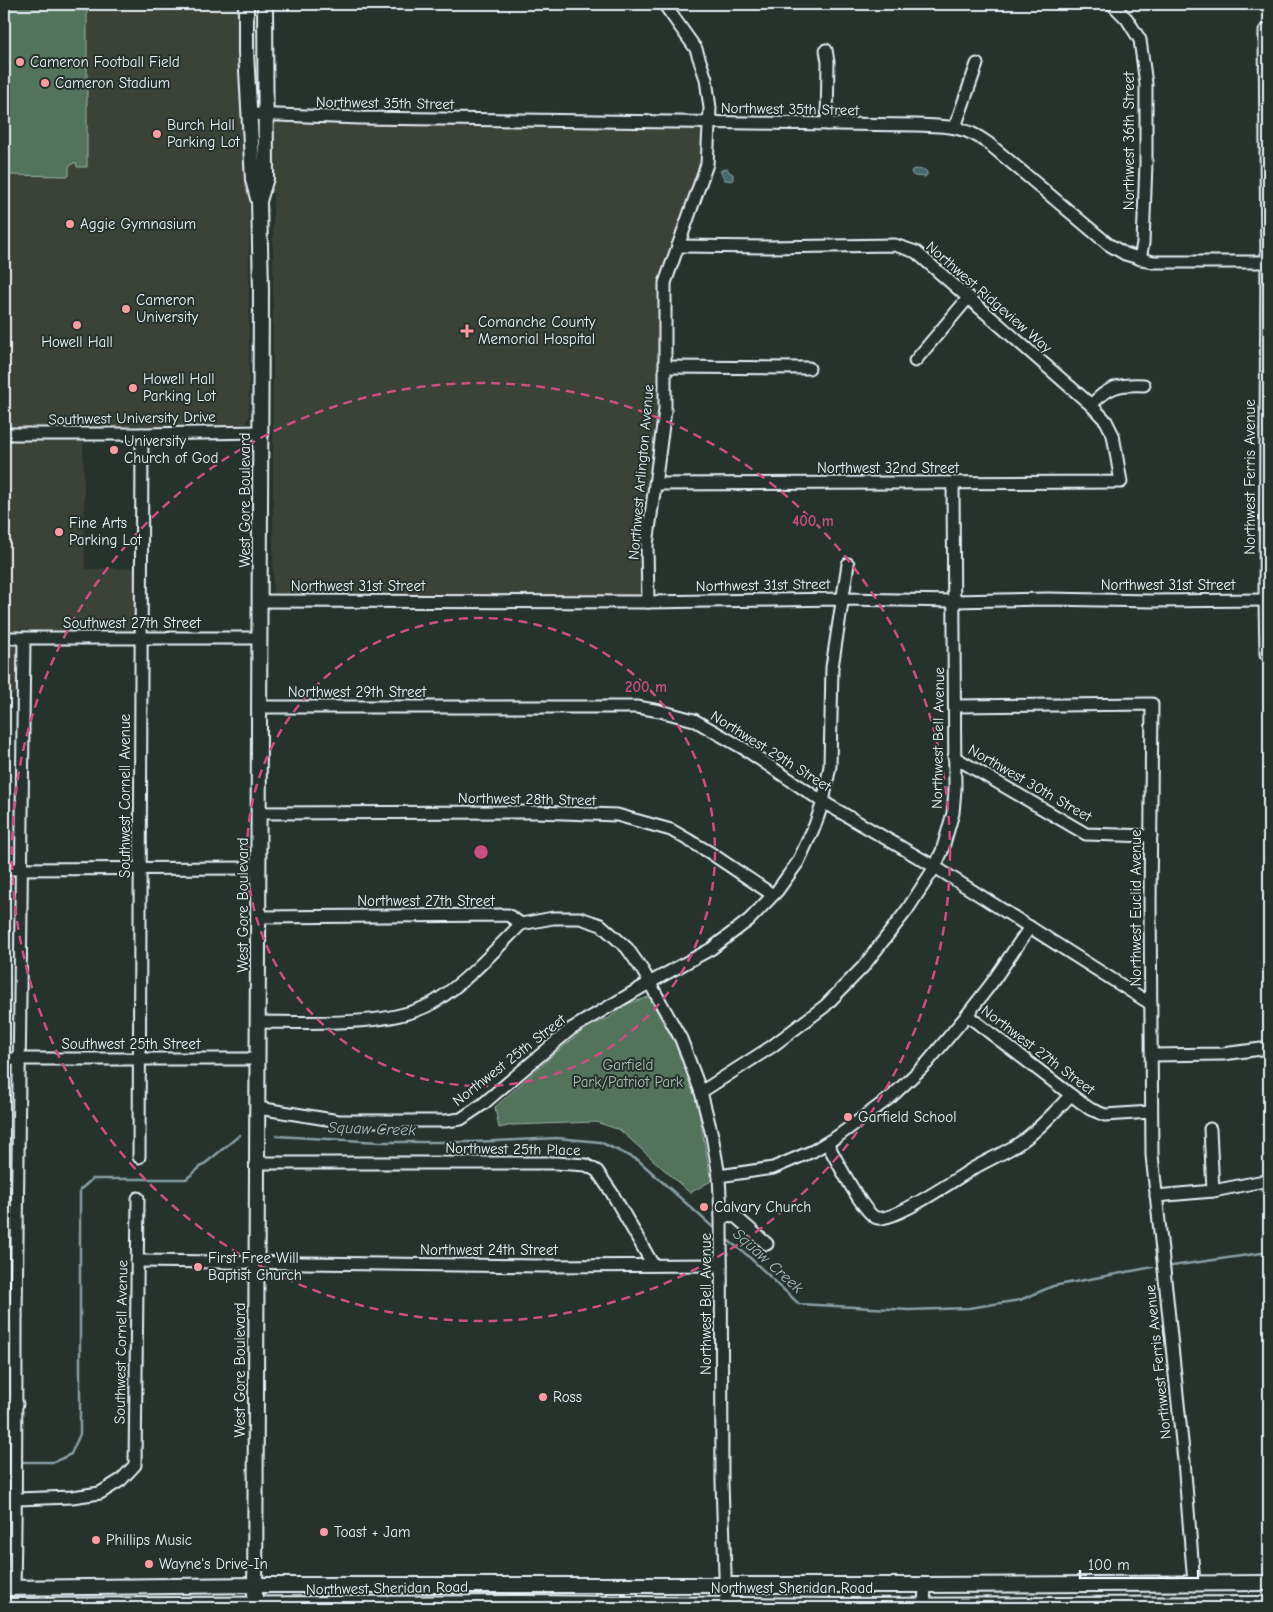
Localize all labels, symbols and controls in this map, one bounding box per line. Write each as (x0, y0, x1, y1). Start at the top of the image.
place label: Cameron Football Field (30, 53, 180, 71)
marker: Cameron Football Field (14, 56, 26, 68)
street label: Northwest 36th Street (1120, 71, 1138, 210)
place label: Cameron Stadium (55, 74, 170, 92)
marker: Cameron Stadium (39, 77, 51, 89)
street label: Northwest 35th Street (316, 93, 455, 113)
street label: Northwest 35th Street (721, 99, 860, 119)
place label: Burch Hall Parking Lot (167, 116, 240, 151)
marker: Burch Hall Parking Lot (151, 128, 163, 140)
place label: Aggie Gymnasium (80, 215, 196, 233)
marker: Aggie Gymnasium (64, 218, 76, 230)
street label: Northwest Ridgeview Way (922, 237, 1056, 357)
place label: Cameron University (136, 291, 198, 326)
marker: Cameron University (120, 303, 132, 315)
place label: Comanche County Memorial Hospital (478, 313, 596, 348)
marker: Howell Hall (71, 319, 83, 331)
marker: Comanche County Memorial Hospital (460, 324, 474, 338)
place label: Howell Hall (41, 333, 113, 351)
place label: Howell Hall Parking Lot (143, 370, 216, 405)
marker: Howell Hall Parking Lot (127, 382, 139, 394)
street label: Northwest Arlington Avenue (624, 383, 658, 561)
street label: Northwest Ferris Avenue (1241, 399, 1259, 555)
street label: Southwest University Drive (48, 408, 216, 428)
place label: University Church of God (124, 432, 218, 467)
street label: West Gore Boulevard (236, 433, 254, 567)
marker: University Church of God (108, 444, 120, 456)
street label: Northwest 32nd Street (817, 459, 960, 477)
text: 400 m (792, 512, 834, 530)
place label: Fine Arts Parking Lot (69, 514, 142, 549)
marker: Fine Arts Parking Lot (53, 526, 65, 538)
street label: Northwest 31st Street (696, 575, 831, 595)
street label: Northwest 31st Street (1101, 576, 1236, 594)
street label: Northwest 31st Street (291, 577, 426, 595)
street label: Southwest 27th Street (63, 614, 202, 632)
street label: Northwest Bell Avenue (928, 666, 948, 809)
text: 200 m (625, 678, 667, 696)
street label: Northwest 29th Street (288, 683, 427, 701)
street label: Northwest 29th Street (707, 707, 835, 796)
street label: Southwest Cornell Avenue (116, 713, 134, 878)
street label: Northwest 30th Street (965, 740, 1096, 826)
street label: Northwest 28th Street (458, 789, 597, 809)
street label: Northwest Euclid Avenue (1127, 829, 1145, 987)
street label: West Gore Boulevard (234, 838, 252, 972)
centre of rings (472, 843, 490, 861)
street label: Northwest 27th Street (357, 892, 496, 910)
street label: Northwest 27th Street (978, 1001, 1099, 1099)
street label: Northwest 25th Street (449, 1010, 570, 1110)
street label: Southwest 25th Street (62, 1035, 201, 1053)
park label: Garfield Park/Patriot Park (573, 1056, 684, 1091)
place label: Garfield School (858, 1108, 957, 1126)
marker: Garfield School (842, 1111, 854, 1123)
water label: Squaw Creek (328, 1118, 417, 1140)
street label: Northwest 25th Place (445, 1139, 581, 1159)
place label: Calvary Church (714, 1198, 811, 1216)
marker: Calvary Church (698, 1201, 710, 1213)
water label: Squaw Creek (729, 1225, 807, 1297)
street label: Northwest Bell Avenue (697, 1233, 715, 1375)
street label: Northwest 24th Street (420, 1241, 559, 1259)
place label: First Free Will Baptist Church (208, 1249, 302, 1284)
street label: Southwest Cornell Avenue (111, 1259, 131, 1424)
marker: First Free Will Baptist Church (192, 1261, 204, 1273)
street label: Northwest Ferris Avenue (1141, 1283, 1175, 1440)
street label: West Gore Boulevard (231, 1303, 249, 1437)
place label: Ross (553, 1388, 582, 1406)
marker: Ross (537, 1391, 549, 1403)
place label: Toast + Jam (334, 1523, 410, 1541)
marker: Toast + Jam (318, 1526, 330, 1538)
place label: Phillips Music (106, 1531, 192, 1549)
marker: Phillips Music (90, 1534, 102, 1546)
scale bar (1080, 1547, 1198, 1579)
place label: Wayne's Drive-In (159, 1555, 268, 1573)
text: 100 m (1088, 1556, 1130, 1574)
marker: Wayne's Drive-In (143, 1558, 155, 1570)
street label: Northwest Sheridan Road (306, 1578, 468, 1598)
street label: Northwest Sheridan Road (711, 1579, 873, 1597)

